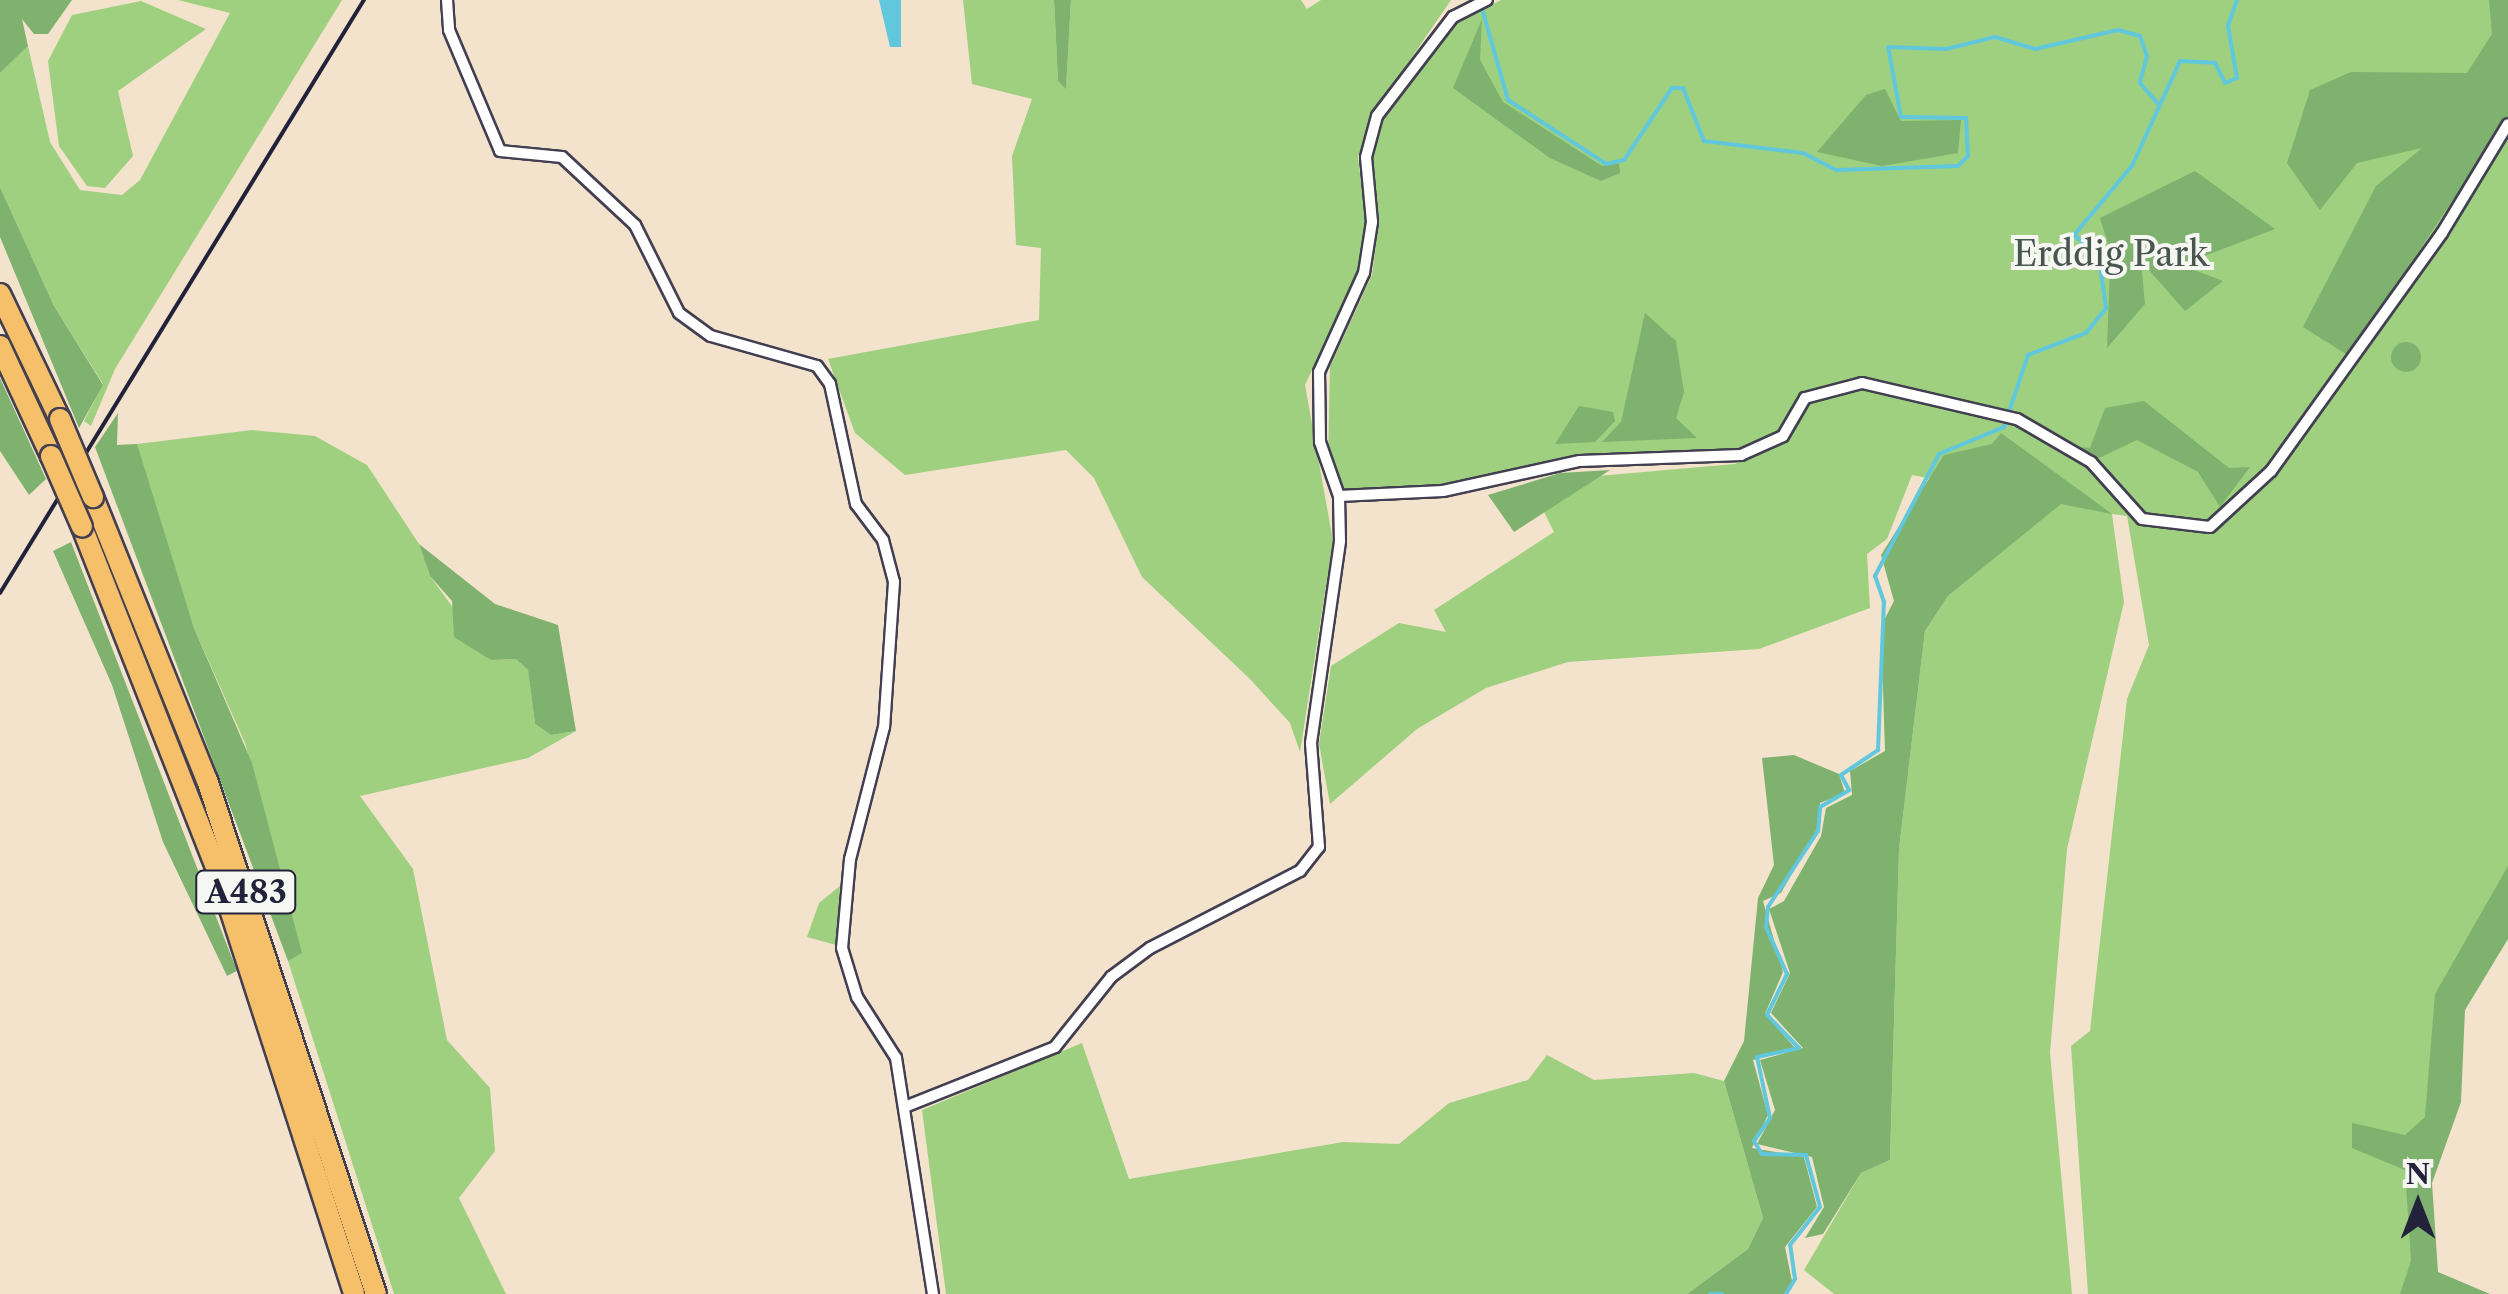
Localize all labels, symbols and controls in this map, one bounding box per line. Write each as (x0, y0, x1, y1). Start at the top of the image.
park label: Erddig Park (2013, 233, 2209, 275)
road number: A483 (194, 865, 298, 919)
north arrow (2368, 1154, 2468, 1254)
text: N (2406, 1157, 2430, 1191)

